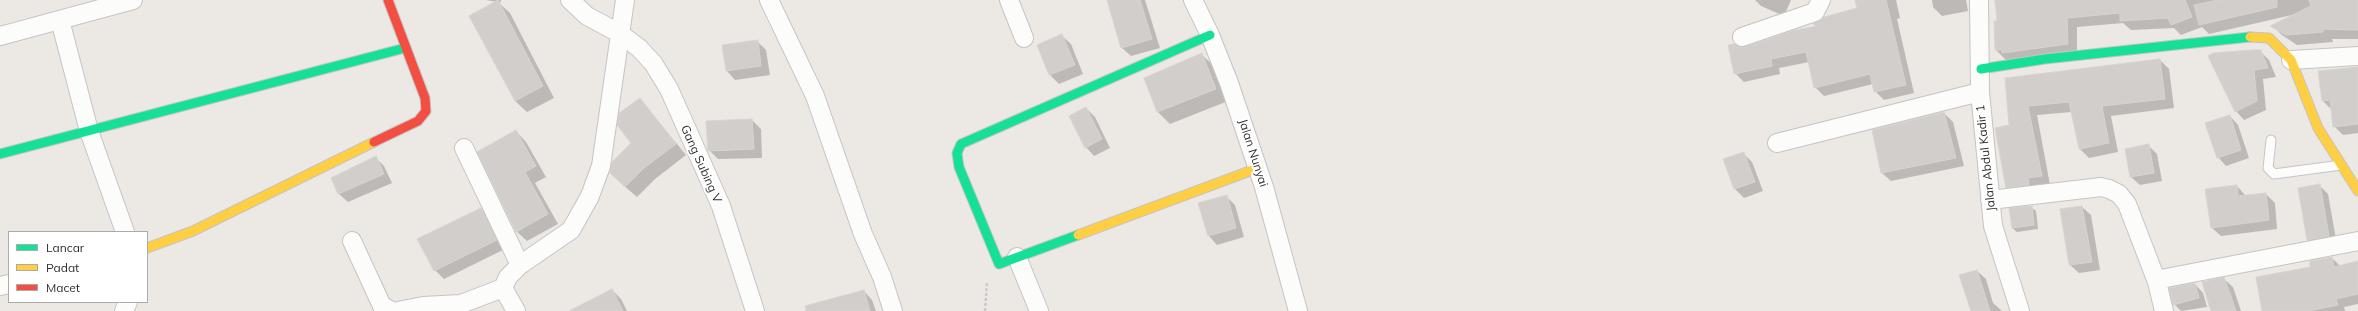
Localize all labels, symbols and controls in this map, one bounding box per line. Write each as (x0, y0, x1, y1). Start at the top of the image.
street label: Jalan Abdul Kadir 1 (1973, 104, 1999, 212)
street label: Jalan Nunyai (1235, 117, 1271, 189)
street label: Gang Subing V (677, 123, 725, 205)
legend (8, 231, 148, 303)
text: Lancar (46, 240, 84, 255)
text: Padat (46, 260, 79, 275)
text: Macet (46, 280, 80, 295)

